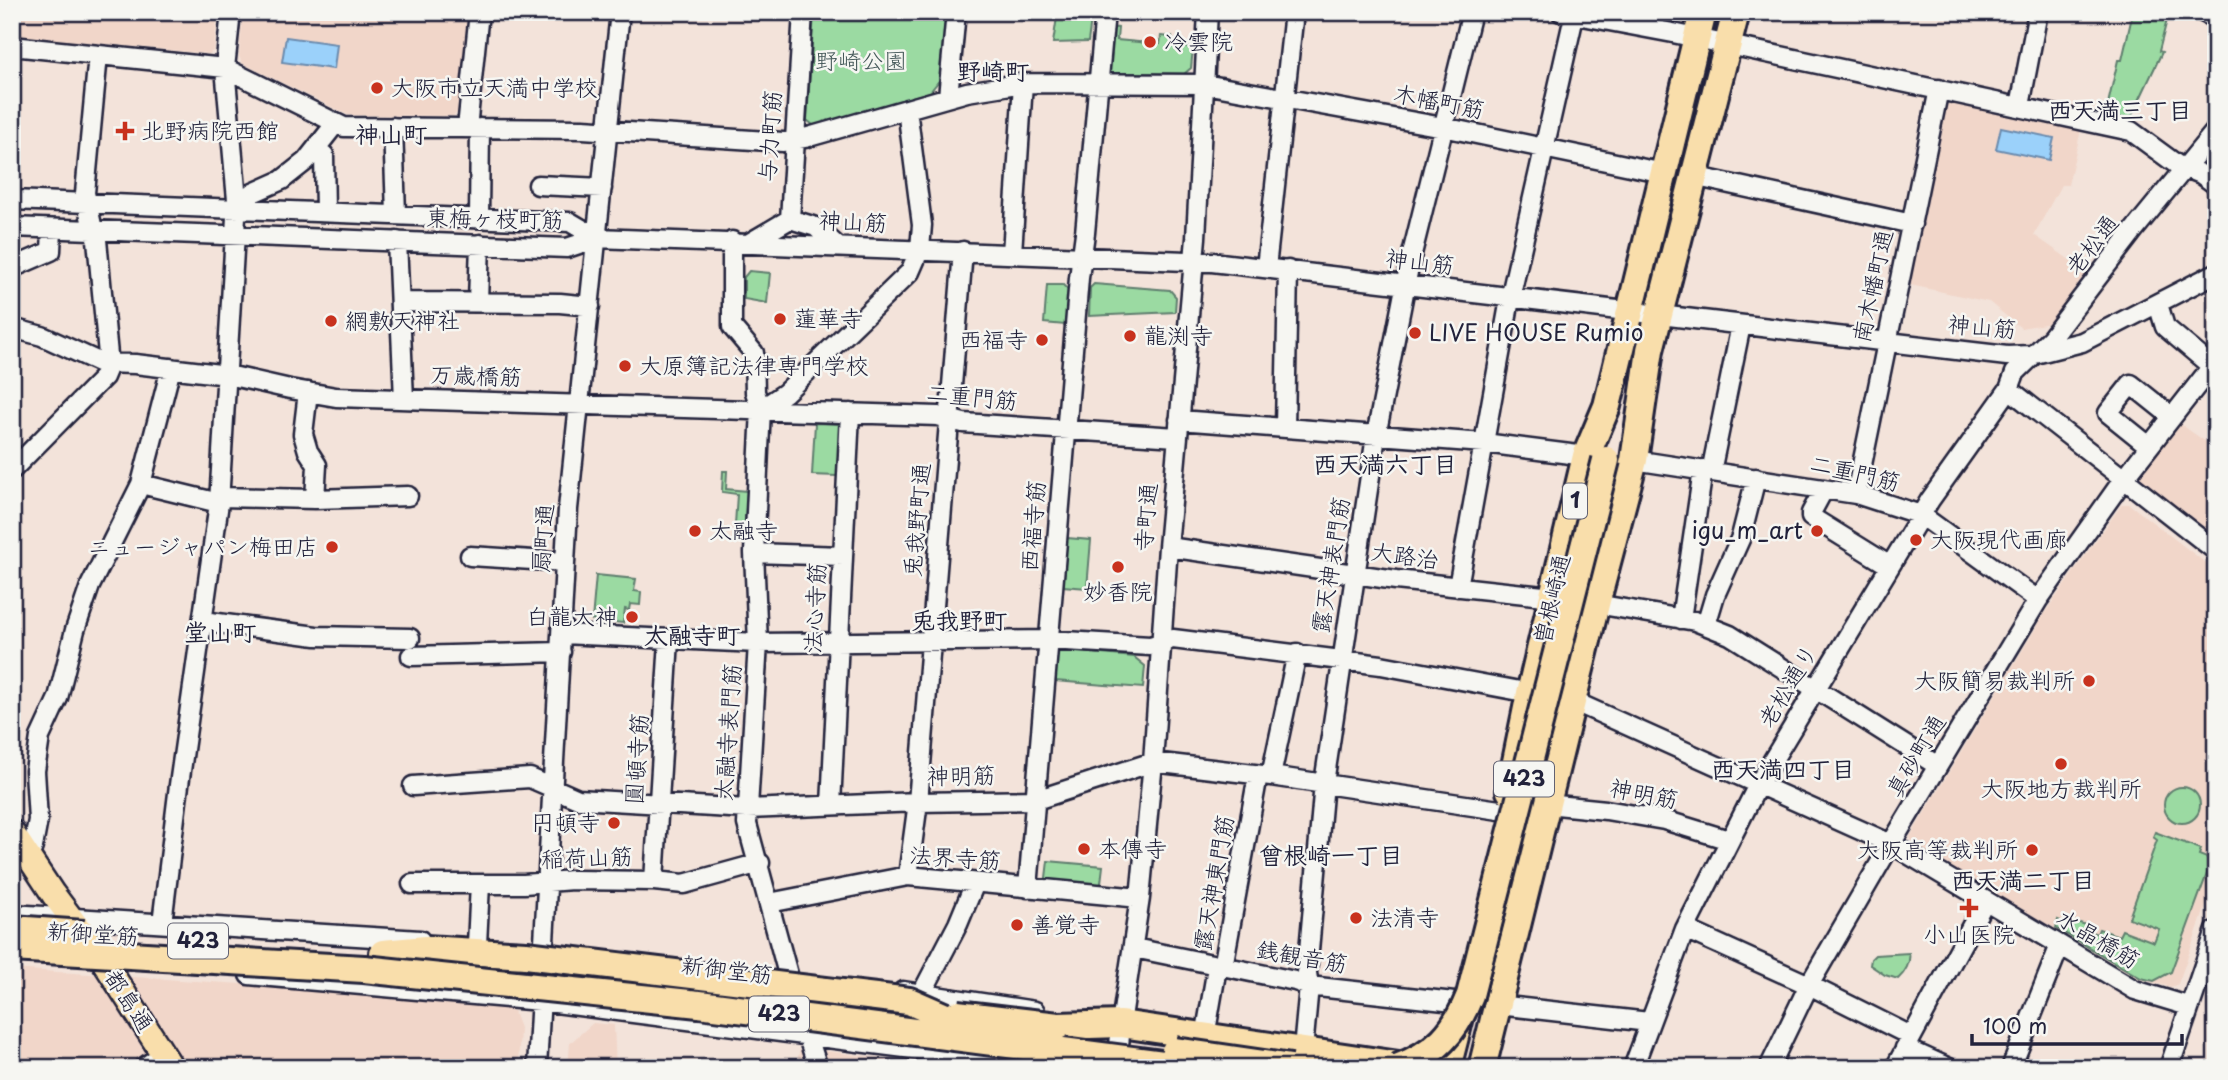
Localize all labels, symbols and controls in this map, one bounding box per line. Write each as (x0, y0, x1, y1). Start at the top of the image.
place label: 冷雲院 (1164, 23, 1233, 58)
marker: 冷雲院 (1142, 34, 1158, 50)
park label: 野崎公園 (815, 42, 907, 77)
district label: 野崎町 (957, 52, 1029, 88)
place label: 大阪市立天満中学校 (391, 69, 598, 104)
street label: 木幡町筋 (1391, 75, 1488, 126)
marker: 大阪市立天満中学校 (369, 80, 385, 96)
street label: 与力町筋 (748, 89, 789, 183)
district label: 西天満三丁目 (2048, 91, 2192, 127)
place label: 北野病院西館 (141, 112, 279, 147)
district label: 神山町 (355, 115, 427, 151)
marker: 北野病院西館 (115, 121, 135, 141)
street label: 東梅ヶ枝町筋 (426, 199, 564, 236)
street label: 神山筋 (818, 201, 888, 240)
street label: 老松通 (2056, 206, 2126, 282)
street label: 南木幡町通 (1842, 226, 1901, 346)
street label: 神山筋 (1384, 239, 1457, 282)
place label: 蓮華寺 (794, 300, 863, 335)
place label: 網敷天神社 (345, 302, 460, 337)
street label: 神山筋 (1946, 305, 2018, 346)
marker: 蓮華寺 (772, 311, 788, 327)
marker: 網敷天神社 (323, 313, 339, 329)
place label: LIVE HOUSE Rumio (1429, 314, 1643, 349)
place label: 龍渕寺 (1144, 317, 1213, 352)
place label: 西福寺 (959, 321, 1028, 356)
marker: LIVE HOUSE Rumio (1407, 325, 1423, 341)
marker: 龍渕寺 (1122, 328, 1138, 344)
marker: 西福寺 (1034, 332, 1050, 348)
place label: 大原簿記法律専門学校 (639, 347, 869, 382)
street label: 万歳橋筋 (429, 355, 523, 394)
marker: 大原簿記法律専門学校 (617, 358, 633, 374)
street label: 二重門筋 (925, 373, 1020, 418)
street label: 二重門筋 (1807, 444, 1904, 499)
district label: 西天満六丁目 (1313, 445, 1457, 481)
street label: 兎我野町通 (893, 461, 938, 579)
street label: 西福寺筋 (1010, 479, 1053, 573)
street label: 寺町通 (1124, 481, 1165, 553)
road number: 1 (1563, 484, 1587, 518)
street label: 露天神表門筋 (1301, 494, 1358, 636)
street label: 扇町通 (522, 502, 561, 574)
place label: 太融寺 (709, 512, 778, 547)
place label: igu_m_art (1691, 512, 1803, 547)
place label: 大阪現代画廊 (1930, 521, 2068, 556)
marker: 太融寺 (687, 523, 703, 539)
marker: igu_m_art (1809, 523, 1825, 539)
place label: ニュージャパン梅田店 (88, 528, 318, 563)
street label: 大路治 (1369, 532, 1442, 577)
marker: 大阪現代画廊 (1908, 532, 1924, 548)
marker: ニュージャパン梅田店 (324, 539, 340, 555)
street label: 曽根崎通 (1523, 550, 1578, 647)
marker: 妙香院 (1110, 559, 1126, 575)
street label: 法心寺筋 (794, 561, 833, 655)
place label: 妙香院 (1084, 573, 1153, 608)
place label: 白龍大神 (526, 598, 618, 633)
district label: 兎我野町 (911, 601, 1007, 637)
marker: 白龍大神 (624, 609, 640, 625)
district label: 堂山町 (184, 613, 256, 649)
district label: 太融寺町 (644, 616, 740, 652)
street label: 老松通り (1748, 637, 1825, 734)
street label: 太融寺表門筋 (704, 662, 749, 802)
place label: 大阪簡易裁判所 (1914, 662, 2075, 697)
marker: 大阪簡易裁判所 (2081, 673, 2097, 689)
street label: 真砂町通 (1876, 707, 1953, 804)
street label: 圓頓寺筋 (615, 712, 656, 806)
district label: 西天満四丁目 (1711, 750, 1855, 786)
street label: 神明筋 (926, 756, 996, 793)
marker: 大阪地方裁判所 (2053, 756, 2069, 772)
road number: 423 (1494, 762, 1554, 796)
street label: 神明筋 (1607, 769, 1681, 816)
place label: 大阪地方裁判所 (1981, 770, 2142, 805)
place label: 円頓寺 (531, 804, 600, 839)
street label: 露天神東門筋 (1183, 812, 1242, 954)
marker: 円頓寺 (606, 815, 622, 831)
place label: 本傳寺 (1098, 830, 1167, 865)
place label: 大阪高等裁判所 (1857, 831, 2018, 866)
street label: 法界寺筋 (908, 836, 1002, 877)
district label: 曾根崎一丁目 (1259, 836, 1403, 872)
street label: 稲荷山筋 (540, 837, 634, 876)
marker: 本傳寺 (1076, 841, 1092, 857)
marker: 大阪高等裁判所 (2024, 842, 2040, 858)
district label: 西天満二丁目 (1951, 861, 2095, 897)
marker: 小山医院 (1959, 898, 1979, 918)
place label: 法清寺 (1370, 899, 1439, 934)
street label: 水晶橋筋 (2050, 899, 2147, 976)
place label: 善覚寺 (1031, 906, 1100, 941)
marker: 法清寺 (1348, 910, 1364, 926)
street label: 新御堂筋 (46, 912, 140, 953)
place label: 小山医院 (1923, 916, 2015, 951)
marker: 善覚寺 (1009, 917, 1025, 933)
road number: 423 (168, 923, 228, 958)
street label: 銭観音筋 (1254, 930, 1351, 981)
street label: 新御堂筋 (679, 946, 775, 991)
street label: 都島通 (97, 962, 164, 1039)
road number: 423 (749, 996, 809, 1032)
scale bar (1972, 1003, 2182, 1047)
text: 100 m (1983, 1009, 2047, 1041)

